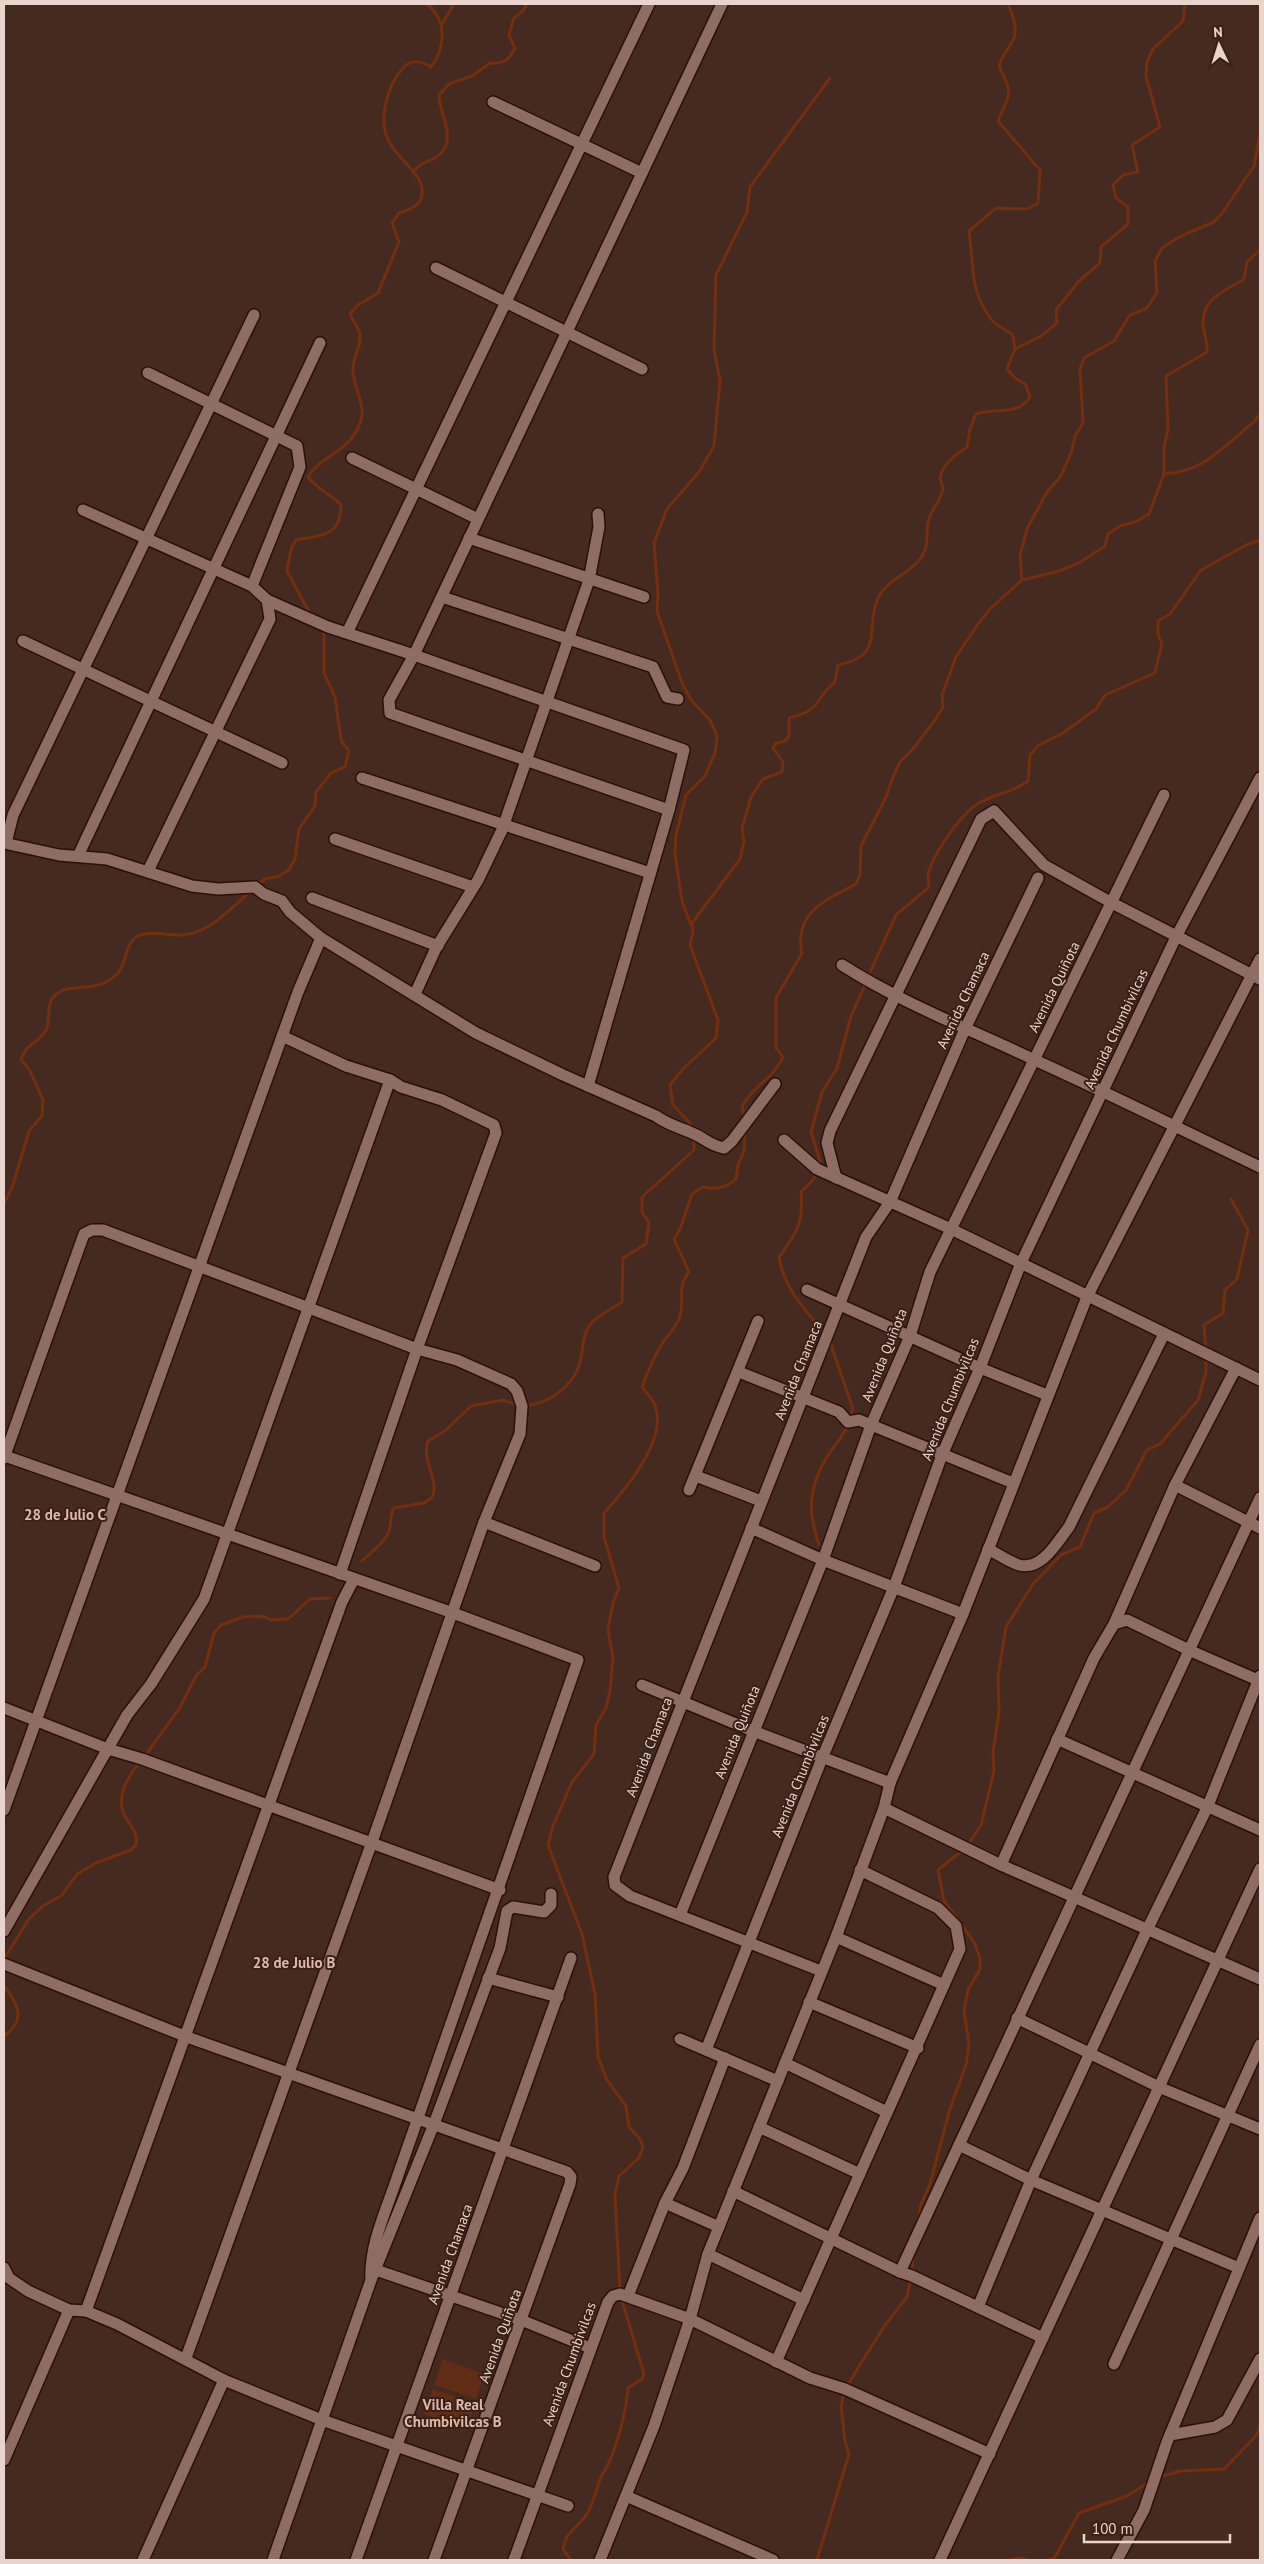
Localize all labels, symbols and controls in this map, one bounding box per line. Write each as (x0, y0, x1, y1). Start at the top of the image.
north arrow (1194, 20, 1244, 70)
text: N (1213, 23, 1223, 41)
street label: Avenida Quiñota (1024, 939, 1084, 1035)
street label: Avenida Chamaca (933, 948, 993, 1051)
street label: Avenida Chumbivilcas (1080, 966, 1152, 1092)
street label: Avenida Quiñota (857, 1306, 911, 1404)
street label: Avenida Chamaca (770, 1318, 826, 1422)
street label: Avenida Chumbivilcas (917, 1335, 983, 1463)
district label: 28 de Julio C (24, 1505, 107, 1524)
street label: Avenida Quiñota (710, 1683, 764, 1781)
street label: Avenida Chamaca (622, 1695, 676, 1799)
street label: Avenida Chumbivilcas (767, 1712, 833, 1840)
district label: 28 de Julio B (253, 1953, 335, 1972)
street label: Avenida Chamaca (424, 2201, 476, 2307)
street label: Avenida Quiñota (475, 2286, 525, 2385)
street label: Avenida Chumbivilcas (538, 2299, 600, 2428)
district label: Villa Real Chumbivilcas B (404, 2395, 502, 2431)
scale bar (1084, 2512, 1230, 2544)
text: 100 m (1092, 2519, 1133, 2538)

